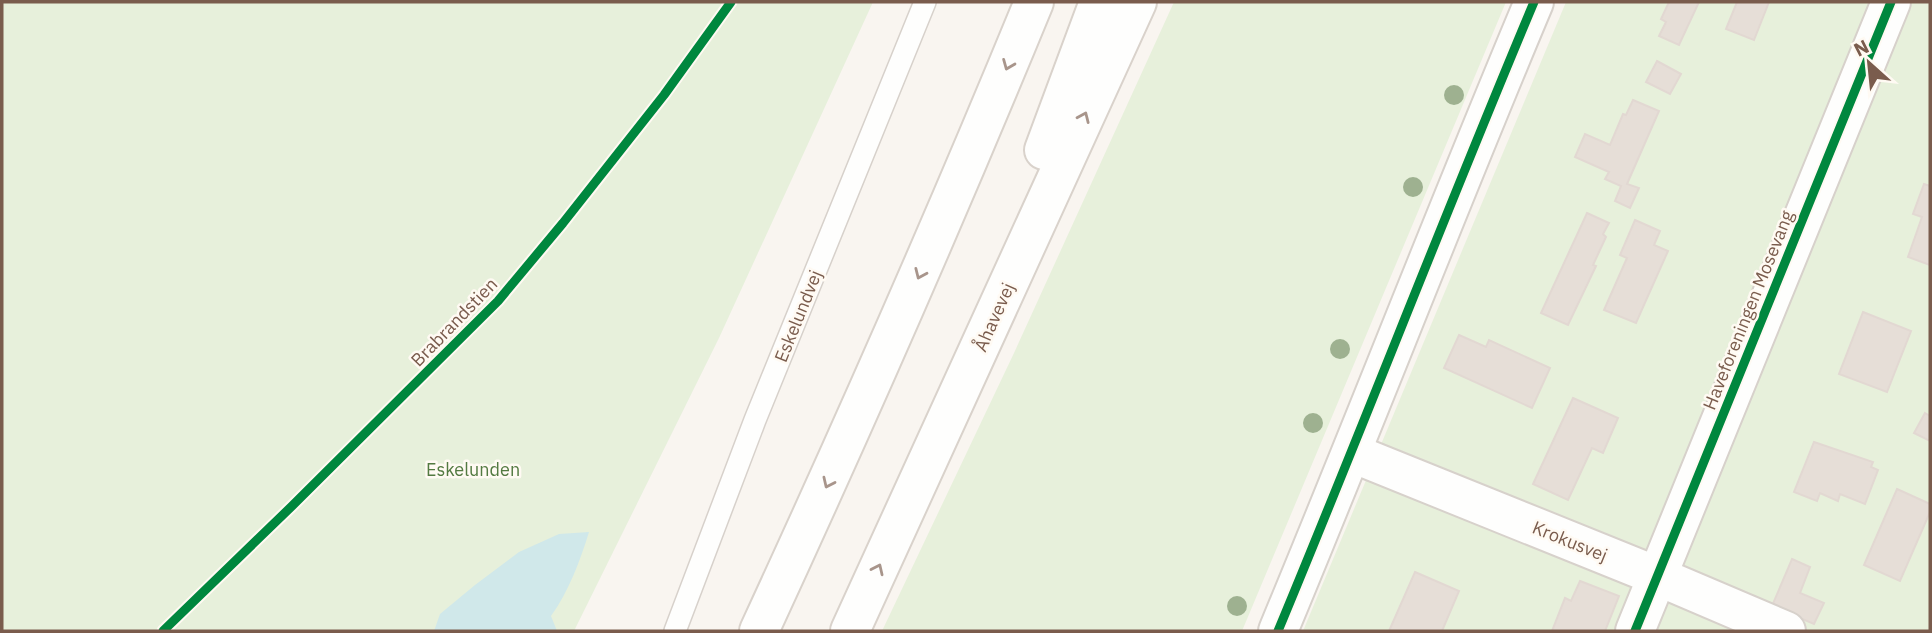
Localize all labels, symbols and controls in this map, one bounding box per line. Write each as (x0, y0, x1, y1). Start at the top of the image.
north arrow (1834, 28, 1904, 98)
text: N (1850, 34, 1873, 62)
one-way arrow (1002, 58, 1016, 70)
one-way arrow (1076, 112, 1090, 124)
street label: Haveforeningen Mosevang (1697, 207, 1799, 413)
street label: Eskelundvej (769, 267, 827, 365)
one-way arrow (914, 268, 928, 280)
street label: Brabrandstien (406, 273, 502, 371)
street label: Åhavevej (968, 279, 1019, 355)
park label: Eskelunden (426, 458, 520, 481)
one-way arrow (822, 476, 836, 488)
street label: Krokusvej (1529, 516, 1611, 566)
one-way arrow (870, 564, 884, 576)

